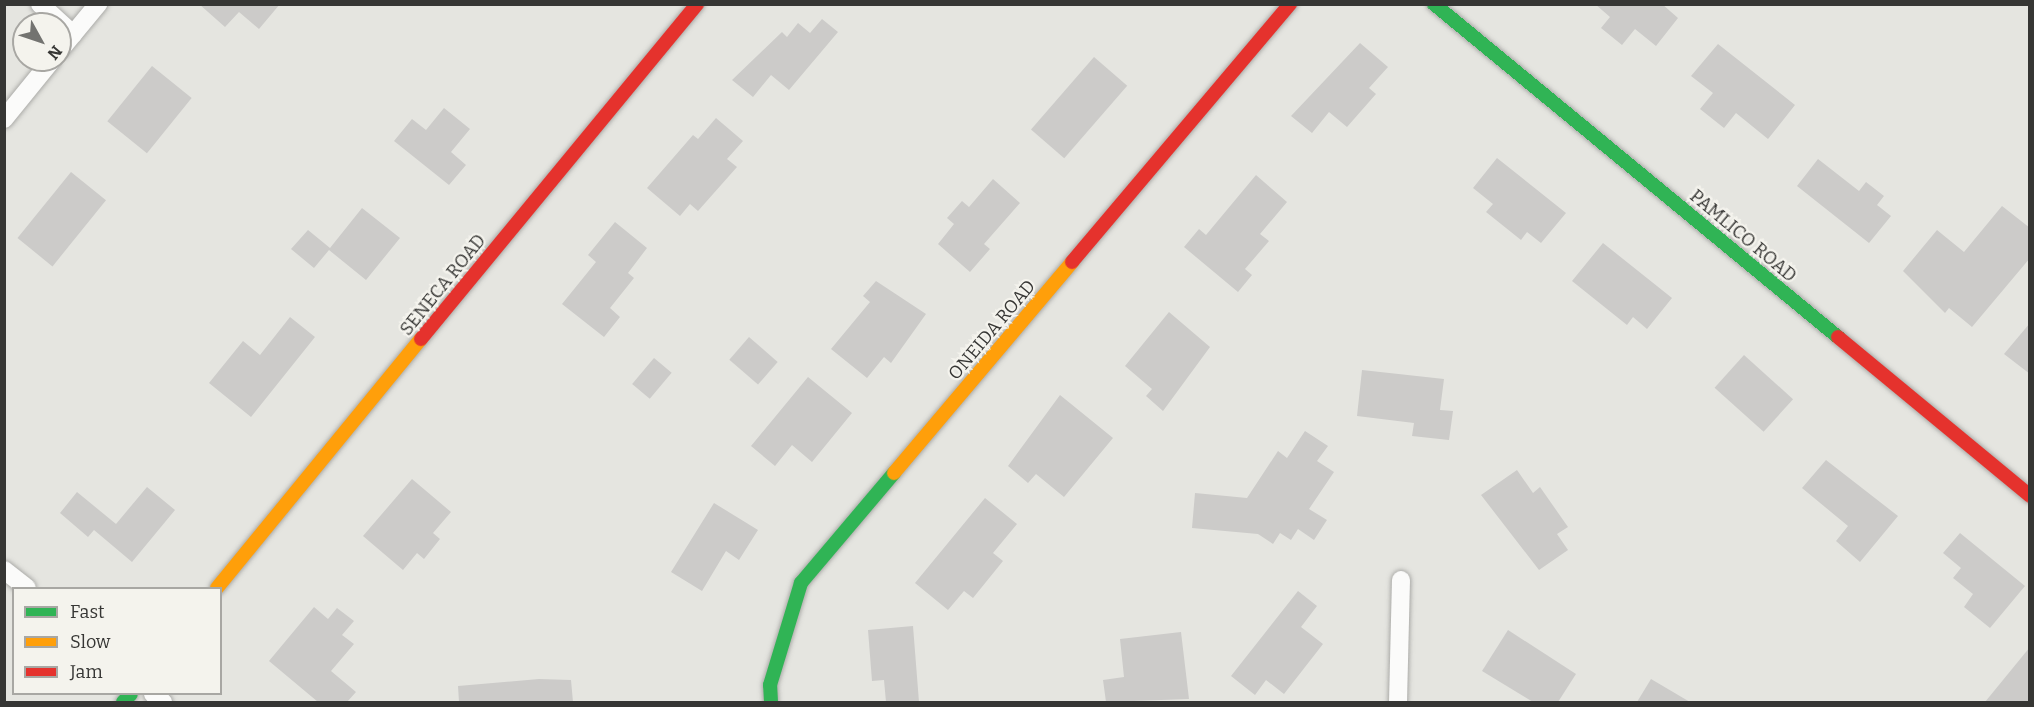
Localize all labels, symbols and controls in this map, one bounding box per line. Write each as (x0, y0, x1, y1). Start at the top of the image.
north arrow (12, 12, 72, 72)
text: N (43, 42, 66, 63)
street label: PAMLICO ROAD (1685, 185, 1801, 287)
street label: SENECA ROAD (396, 230, 490, 340)
street label: ONEIDA ROAD (944, 276, 1040, 384)
legend (12, 587, 222, 695)
text: Fast (70, 601, 105, 623)
text: Slow (70, 631, 110, 653)
text: Jam (70, 661, 103, 683)

